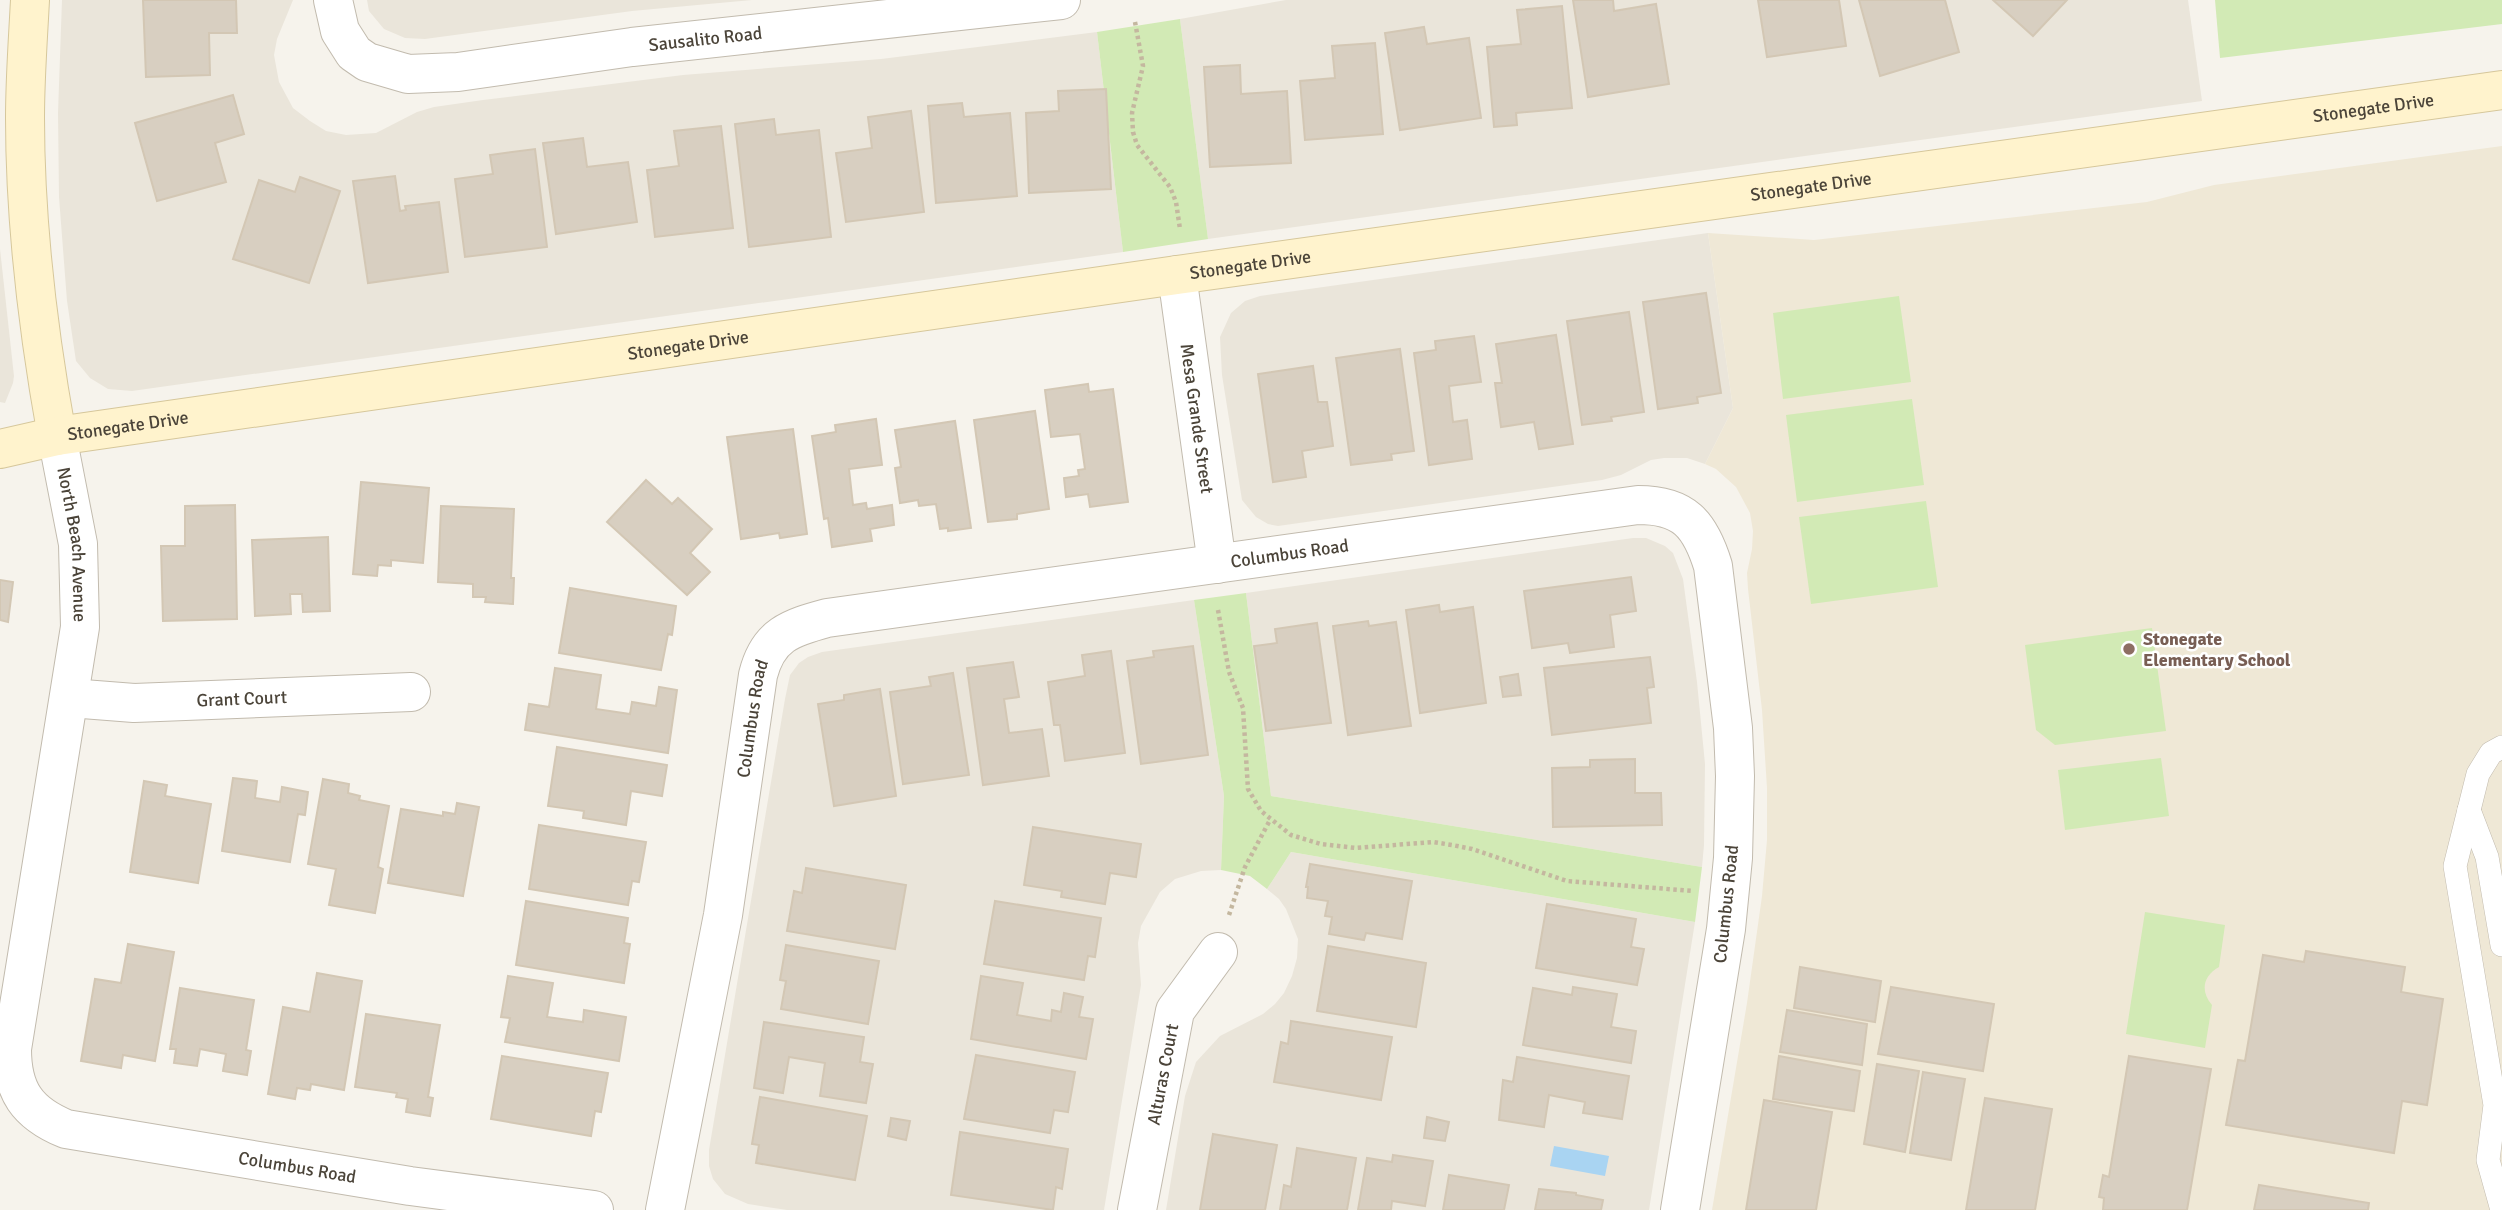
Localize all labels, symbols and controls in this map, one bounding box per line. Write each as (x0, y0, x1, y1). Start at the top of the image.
street label: Sausalito Road (647, 22, 763, 56)
street label: Stonegate Drive (2311, 89, 2435, 127)
street label: Stonegate Drive (1749, 167, 1873, 206)
street label: Stonegate Drive (1188, 245, 1312, 284)
street label: Stonegate Drive (626, 326, 750, 365)
street label: Mesa Grande Street (1176, 342, 1218, 495)
street label: Stonegate Drive (66, 406, 190, 445)
street label: North Beach Avenue (52, 465, 91, 622)
street label: Columbus Road (1229, 534, 1350, 573)
place label: Stonegate Elementary School (2143, 628, 2291, 671)
marker: Stonegate Elementary School (2121, 641, 2137, 657)
street label: Columbus Road (732, 656, 773, 779)
street label: Grant Court (196, 686, 287, 712)
street label: Columbus Road (1709, 844, 1743, 964)
street label: Alturas Court (1142, 1022, 1183, 1127)
street label: Columbus Road (237, 1147, 358, 1188)

